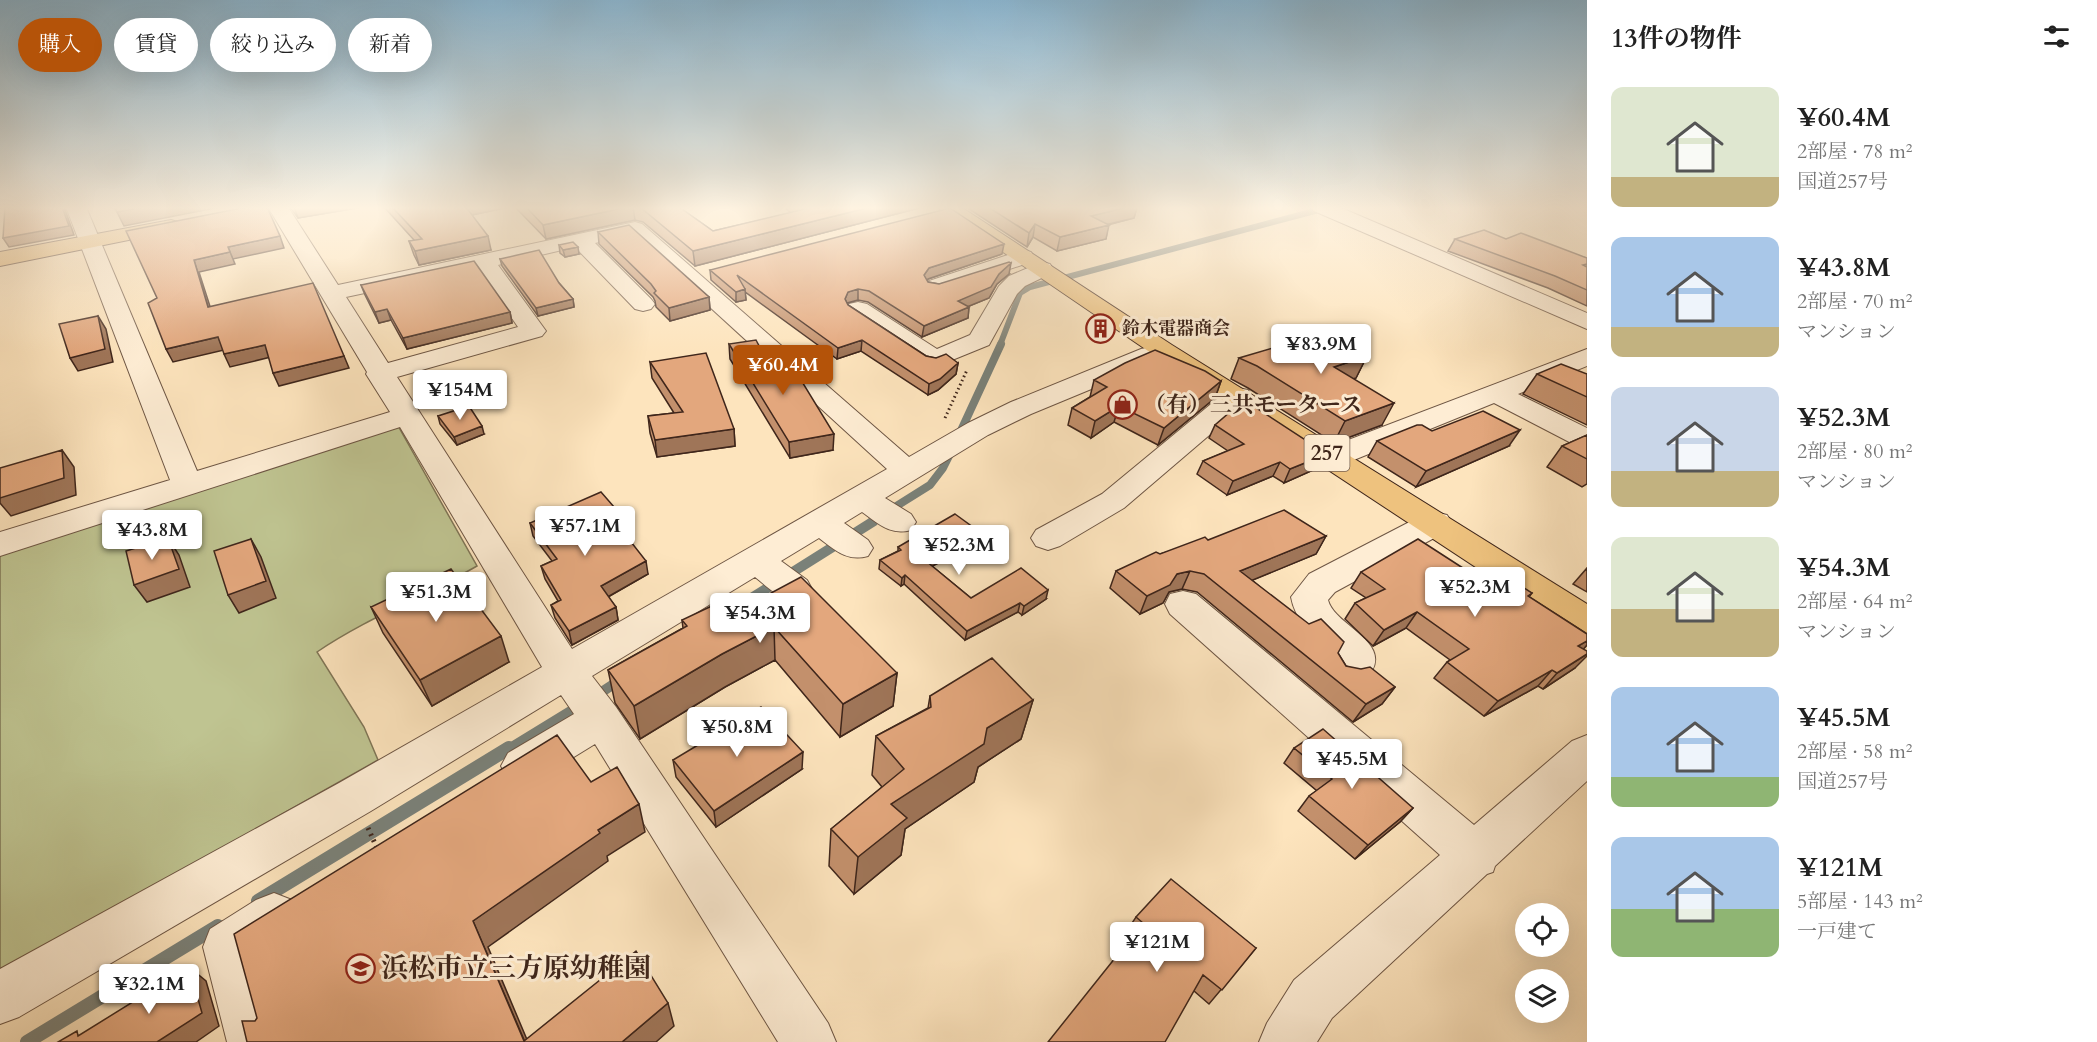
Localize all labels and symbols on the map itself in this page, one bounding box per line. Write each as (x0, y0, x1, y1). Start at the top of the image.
building icon: 鈴木電器商会 (1085, 312, 1117, 344)
place label: 鈴木電器商会 (1122, 316, 1230, 341)
pin: ¥83.9M (1272, 324, 1370, 375)
pin: ¥60.4M (734, 345, 832, 396)
pin: ¥154M (418, 370, 502, 421)
shop icon: （有）三共モータース (1107, 388, 1139, 420)
place label: （有）三共モータース (1144, 390, 1362, 420)
road number: 257 (1304, 435, 1350, 471)
pin: ¥57.1M (536, 506, 634, 557)
pin: ¥43.8M (103, 510, 201, 561)
pin: ¥52.3M (910, 525, 1008, 576)
pin: ¥52.3M (1426, 567, 1524, 618)
pin: ¥51.3M (387, 572, 485, 623)
pin: ¥54.3M (711, 593, 809, 644)
pin: ¥50.8M (688, 707, 786, 758)
pin: ¥45.5M (1303, 739, 1401, 790)
pin: ¥121M (1115, 922, 1199, 973)
place label: 浜松市立三方原幼稚園 (381, 950, 651, 987)
school or university icon: 浜松市立三方原幼稚園 (344, 952, 376, 984)
pin: ¥32.1M (100, 964, 198, 1015)

